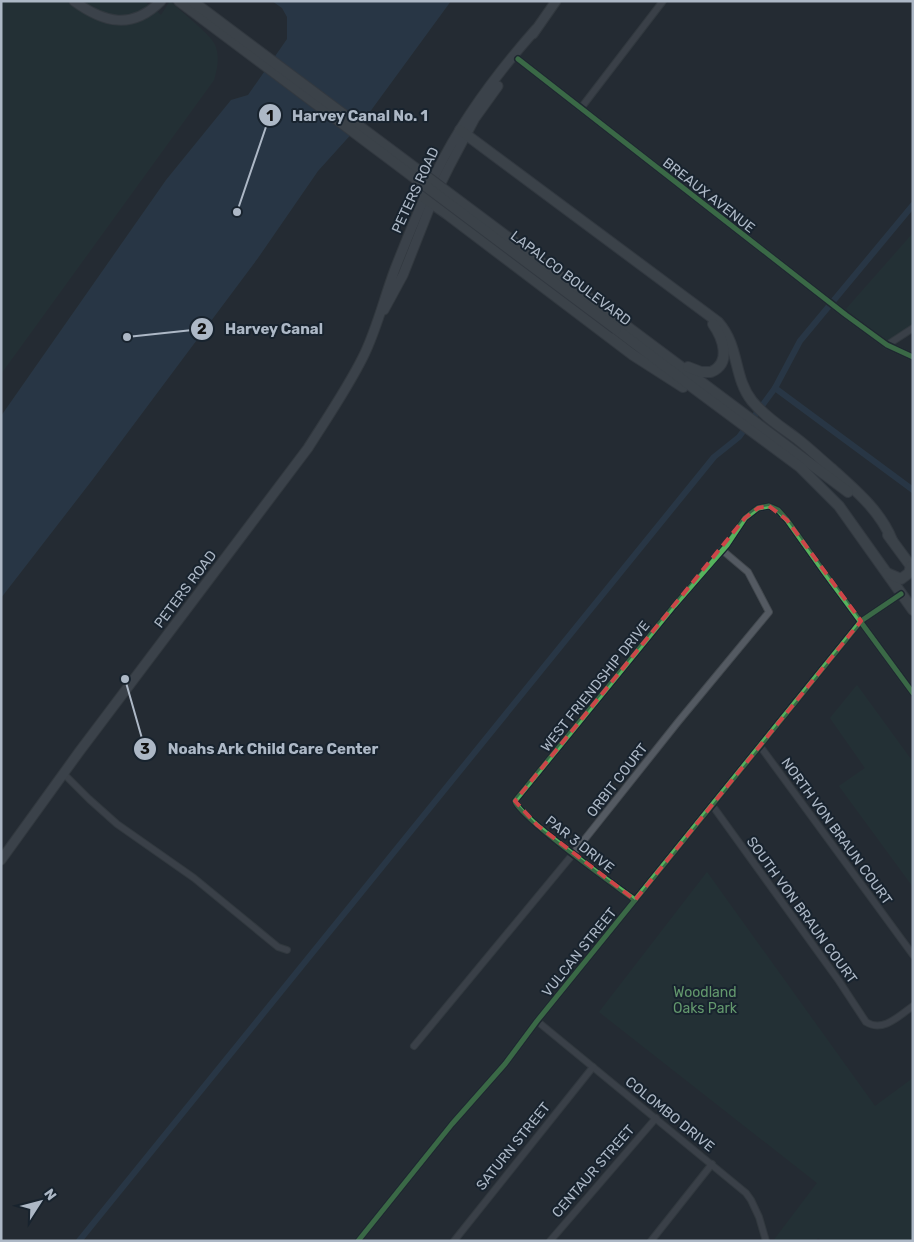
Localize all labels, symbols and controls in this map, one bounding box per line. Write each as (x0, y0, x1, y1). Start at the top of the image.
callout: Harvey Canal No. 1 (257, 100, 439, 130)
text: 1 (266, 107, 274, 125)
text: Harvey Canal No. 1 (292, 107, 428, 125)
street label: PETERS ROAD (388, 145, 443, 236)
street label: BREAUX AVENUE (659, 154, 758, 237)
street label: LAPALCO BOULEVARD (507, 227, 634, 329)
callout: Harvey Canal (189, 314, 333, 344)
text: 2 (197, 320, 207, 338)
text: Harvey Canal (225, 320, 323, 338)
street label: PETERS ROAD (151, 547, 220, 631)
street label: WEST FRIENDSHIP DRIVE (537, 617, 653, 755)
callout: Noahs Ark Child Care Center (132, 734, 388, 764)
text: 3 (140, 740, 150, 758)
text: Noahs Ark Child Care Center (168, 740, 378, 758)
street label: ORBIT COURT (583, 740, 651, 821)
street label: NORTH VON BRAUN COURT (778, 755, 896, 908)
street label: PAR 3 DRIVE (542, 812, 617, 877)
street label: SOUTH VON BRAUN COURT (743, 834, 861, 987)
street label: VULCAN STREET (538, 904, 620, 1000)
park label: Woodland Oaks Park (673, 984, 738, 1017)
street label: COLOMBO DRIVE (622, 1073, 718, 1156)
street label: SATURN STREET (473, 1099, 554, 1194)
street label: CENTAUR STREET (549, 1122, 638, 1221)
north arrow (15, 1177, 65, 1227)
text: N (40, 1186, 60, 1204)

